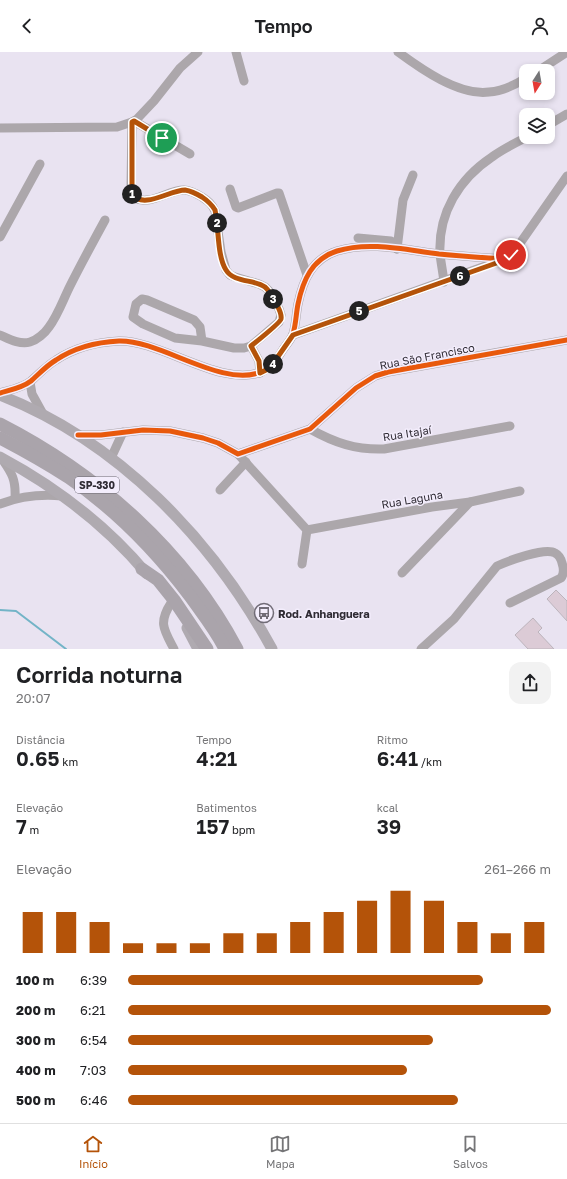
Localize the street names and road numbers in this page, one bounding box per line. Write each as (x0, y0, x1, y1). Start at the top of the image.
street label: Rua São Francisco (378, 340, 476, 372)
street label: Rua Itajaí (382, 423, 433, 443)
road number: SP-330 (75, 477, 119, 493)
street label: Rua Laguna (380, 487, 444, 511)

